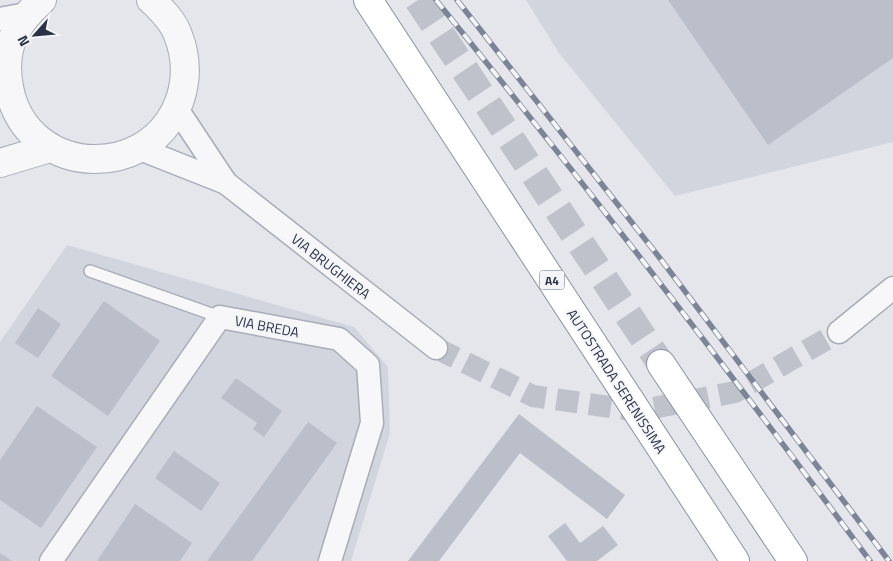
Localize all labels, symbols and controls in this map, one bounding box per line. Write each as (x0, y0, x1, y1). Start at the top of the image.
north arrow (10, 10, 60, 60)
text: N (11, 32, 35, 50)
street label: VIA BRUGHIERA (287, 228, 376, 304)
road number: A4 (540, 270, 564, 290)
street label: AUTOSTRADA SERENISSIMA (562, 304, 672, 458)
street label: VIA BREDA (233, 309, 302, 343)

